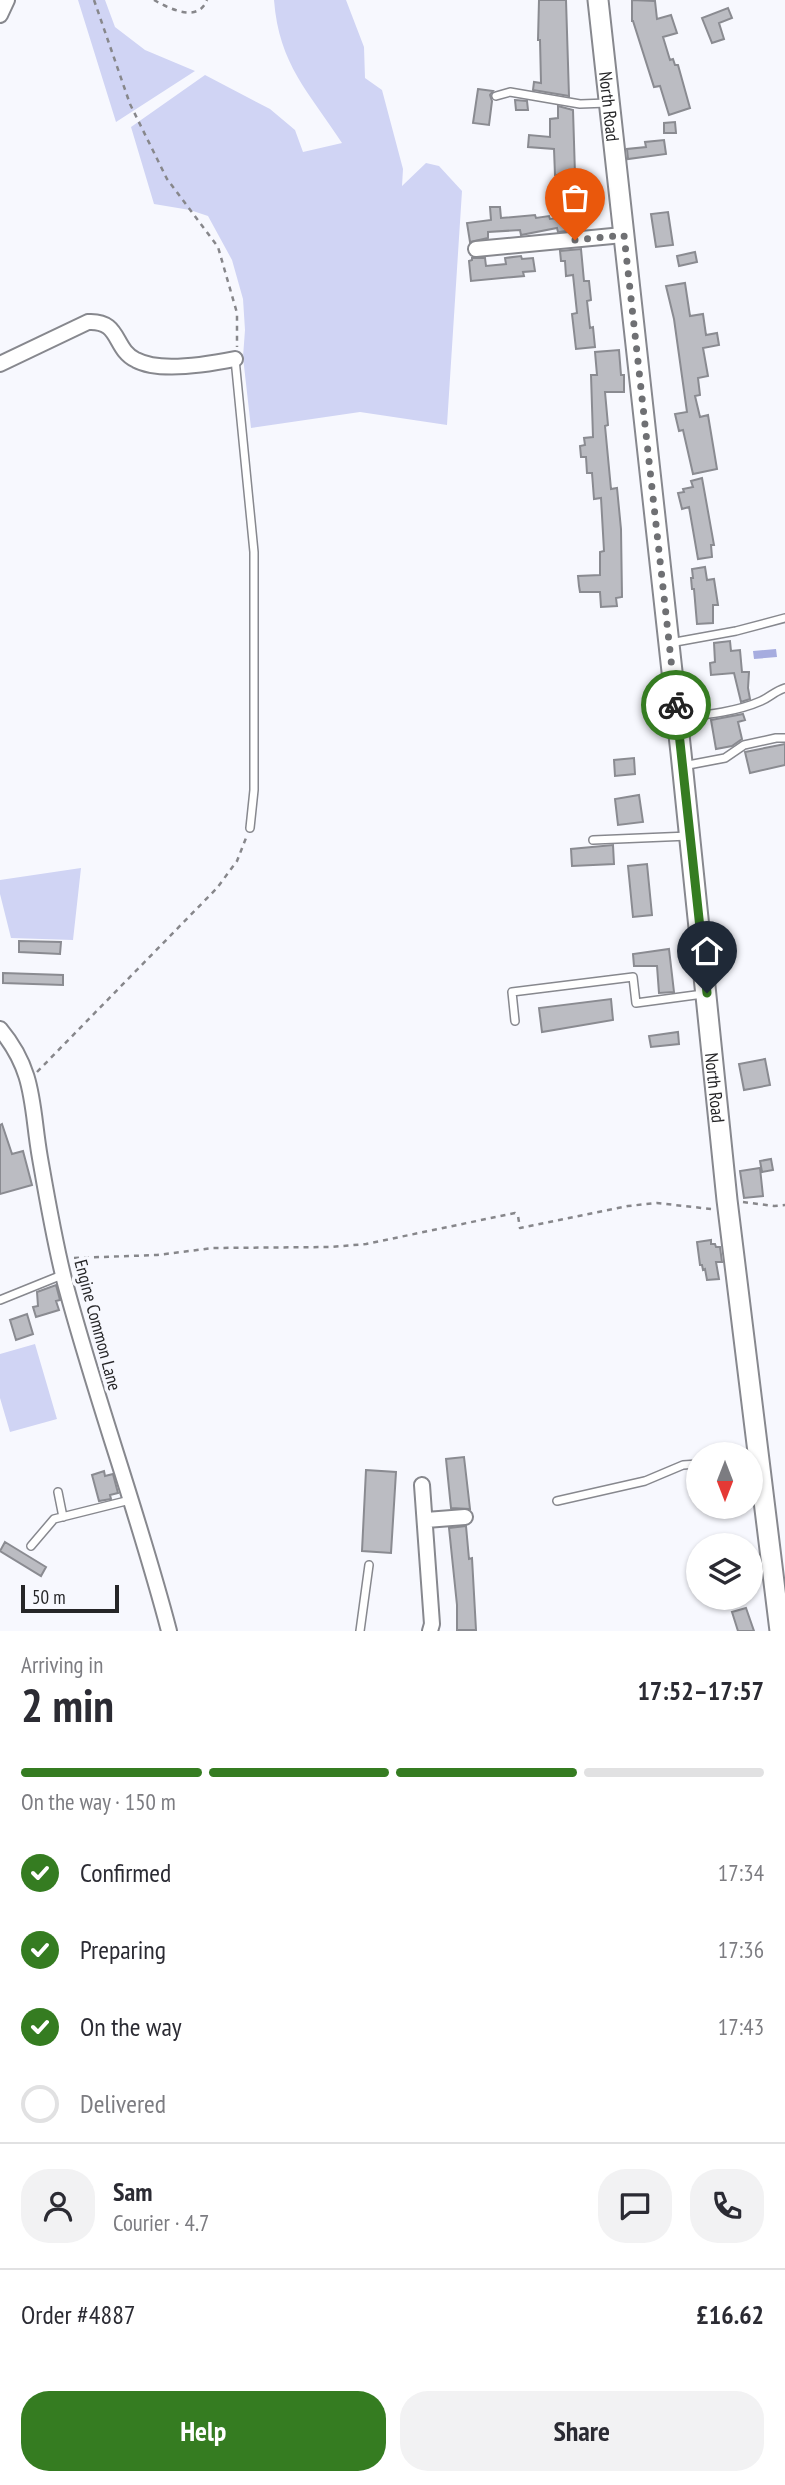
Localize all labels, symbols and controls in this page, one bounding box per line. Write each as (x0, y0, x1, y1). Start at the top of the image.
street label: North Road (594, 70, 625, 143)
pin (545, 168, 605, 240)
icon: bag (556, 179, 594, 217)
courier (641, 670, 711, 740)
icon: bike (657, 686, 695, 724)
pin (677, 921, 737, 993)
icon: home (688, 932, 726, 970)
street label: North Road (700, 1052, 730, 1124)
street label: Engine Common Lane (69, 1257, 127, 1393)
north arrow (686, 1442, 763, 1519)
map controls (686, 1442, 763, 1610)
button: layers (686, 1533, 763, 1610)
scale bar (21, 1582, 119, 1614)
text: 50 m (32, 1585, 66, 1609)
text: Arriving in (21, 1650, 103, 1679)
text: 17:52–17:57 (637, 1674, 764, 1707)
text: 2 min (21, 1675, 114, 1735)
text: On the way · 150 m (21, 1787, 176, 1816)
icon: check (21, 1854, 59, 1892)
text: Confirmed (80, 1856, 171, 1889)
text: 17:34 (718, 1858, 764, 1887)
icon: check (21, 1931, 59, 1969)
text: Preparing (80, 1933, 166, 1966)
text: 17:36 (718, 1935, 764, 1964)
icon: check (21, 2008, 59, 2046)
text: On the way (80, 2010, 182, 2043)
text: 17:43 (718, 2012, 764, 2041)
text: Delivered (80, 2087, 166, 2120)
button: person (21, 2169, 95, 2243)
button: chat (598, 2169, 672, 2243)
button: phone (690, 2169, 764, 2243)
text: Sam (113, 2175, 152, 2208)
text: Courier · 4.7 (113, 2208, 209, 2237)
text: Order #4887 (21, 2298, 136, 2331)
text: £16.62 (696, 2298, 764, 2331)
button: Help (21, 2391, 386, 2471)
button: Share (400, 2391, 764, 2471)

